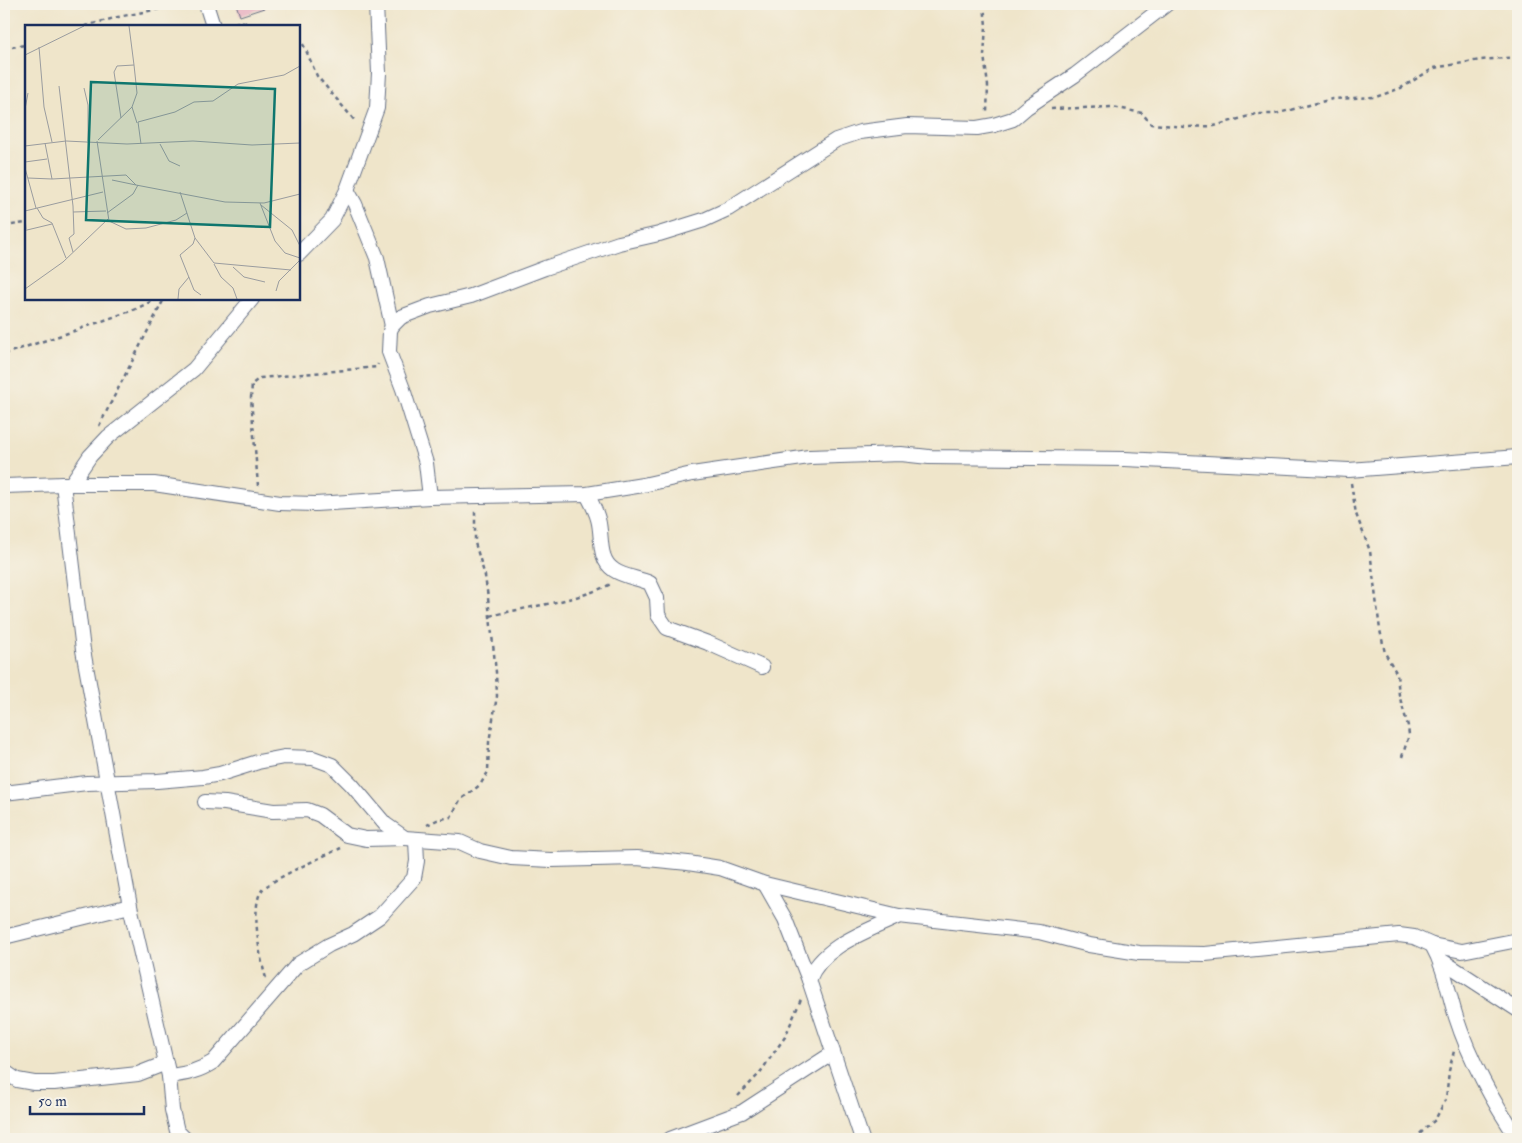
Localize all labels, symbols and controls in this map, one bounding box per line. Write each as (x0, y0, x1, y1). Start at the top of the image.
inset map (25, 25, 300, 300)
scale bar (30, 1083, 144, 1115)
text: 50 m (38, 1092, 67, 1111)

